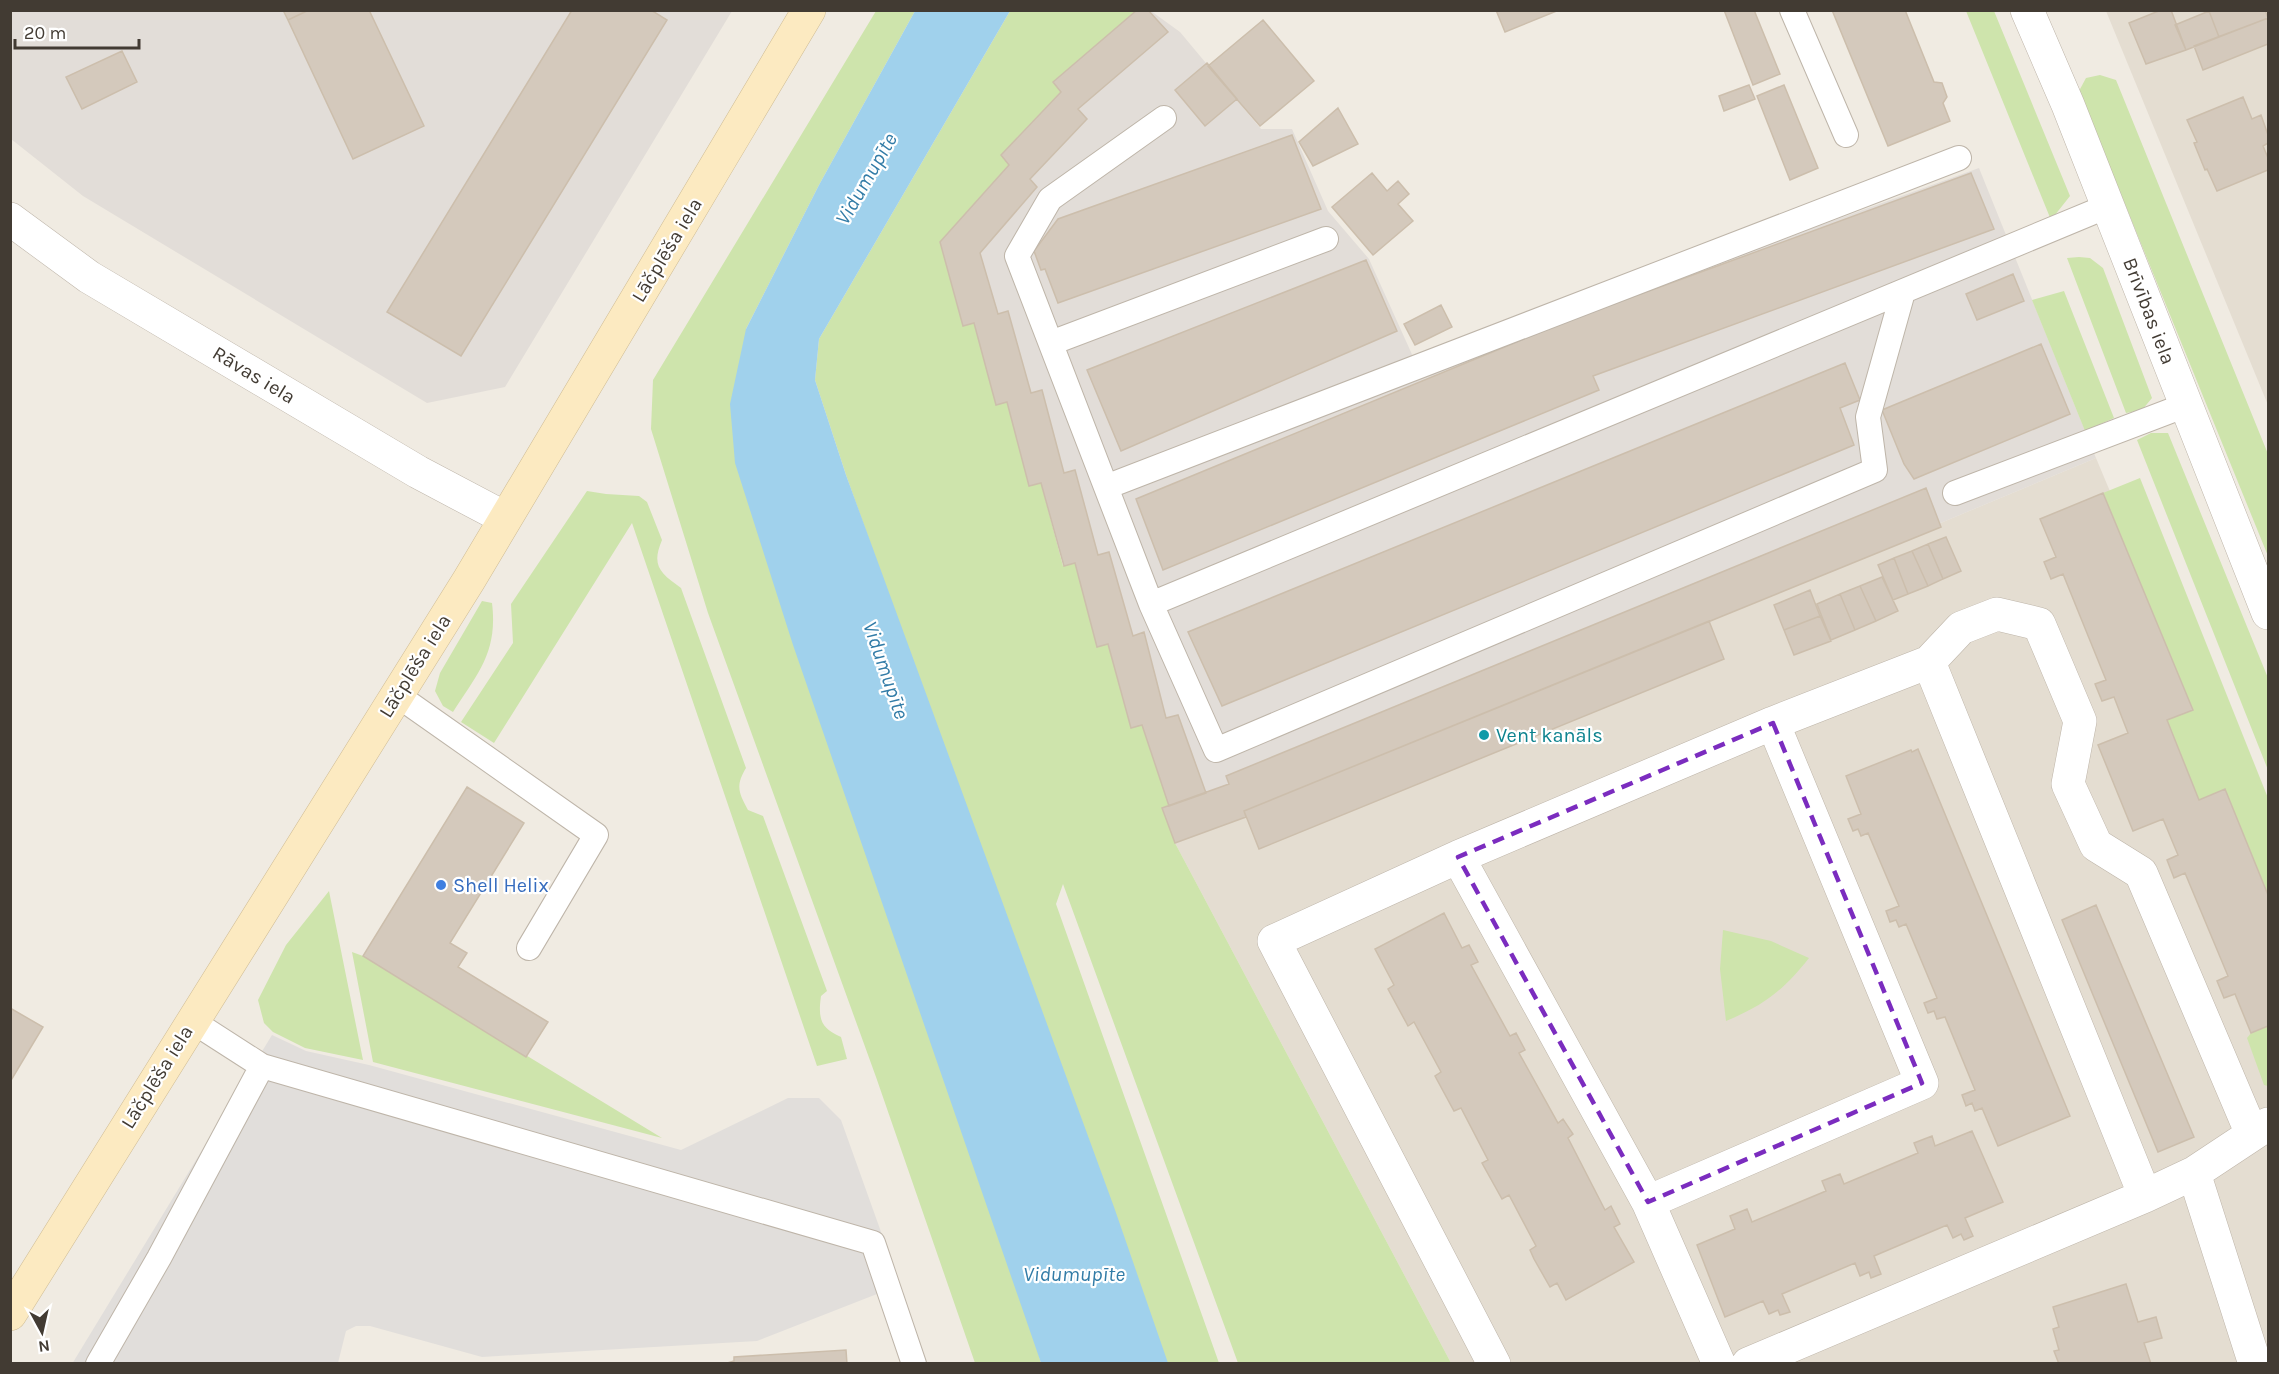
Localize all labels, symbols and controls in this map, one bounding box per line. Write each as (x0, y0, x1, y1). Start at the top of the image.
scale bar (15, 12, 140, 50)
text: 20 m (24, 22, 66, 44)
water label: Vidumupīte (830, 129, 902, 229)
street label: Lāčplēša iela (627, 194, 707, 306)
street label: Brīvības iela (2118, 254, 2180, 368)
street label: Rāvas iela (208, 341, 300, 409)
street label: Lāčplēša iela (374, 610, 456, 722)
water label: Vidumupīte (858, 618, 914, 722)
place label: Vent kanāls (1496, 724, 1603, 747)
marker: Vent kanāls (1477, 728, 1491, 742)
place label: Shell Helix (453, 874, 549, 897)
marker: Shell Helix (434, 878, 448, 892)
street label: Lāčplēša iela (116, 1021, 198, 1133)
water label: Vidumupīte (1023, 1262, 1125, 1286)
north arrow (12, 1302, 72, 1362)
text: N (37, 1336, 51, 1357)

